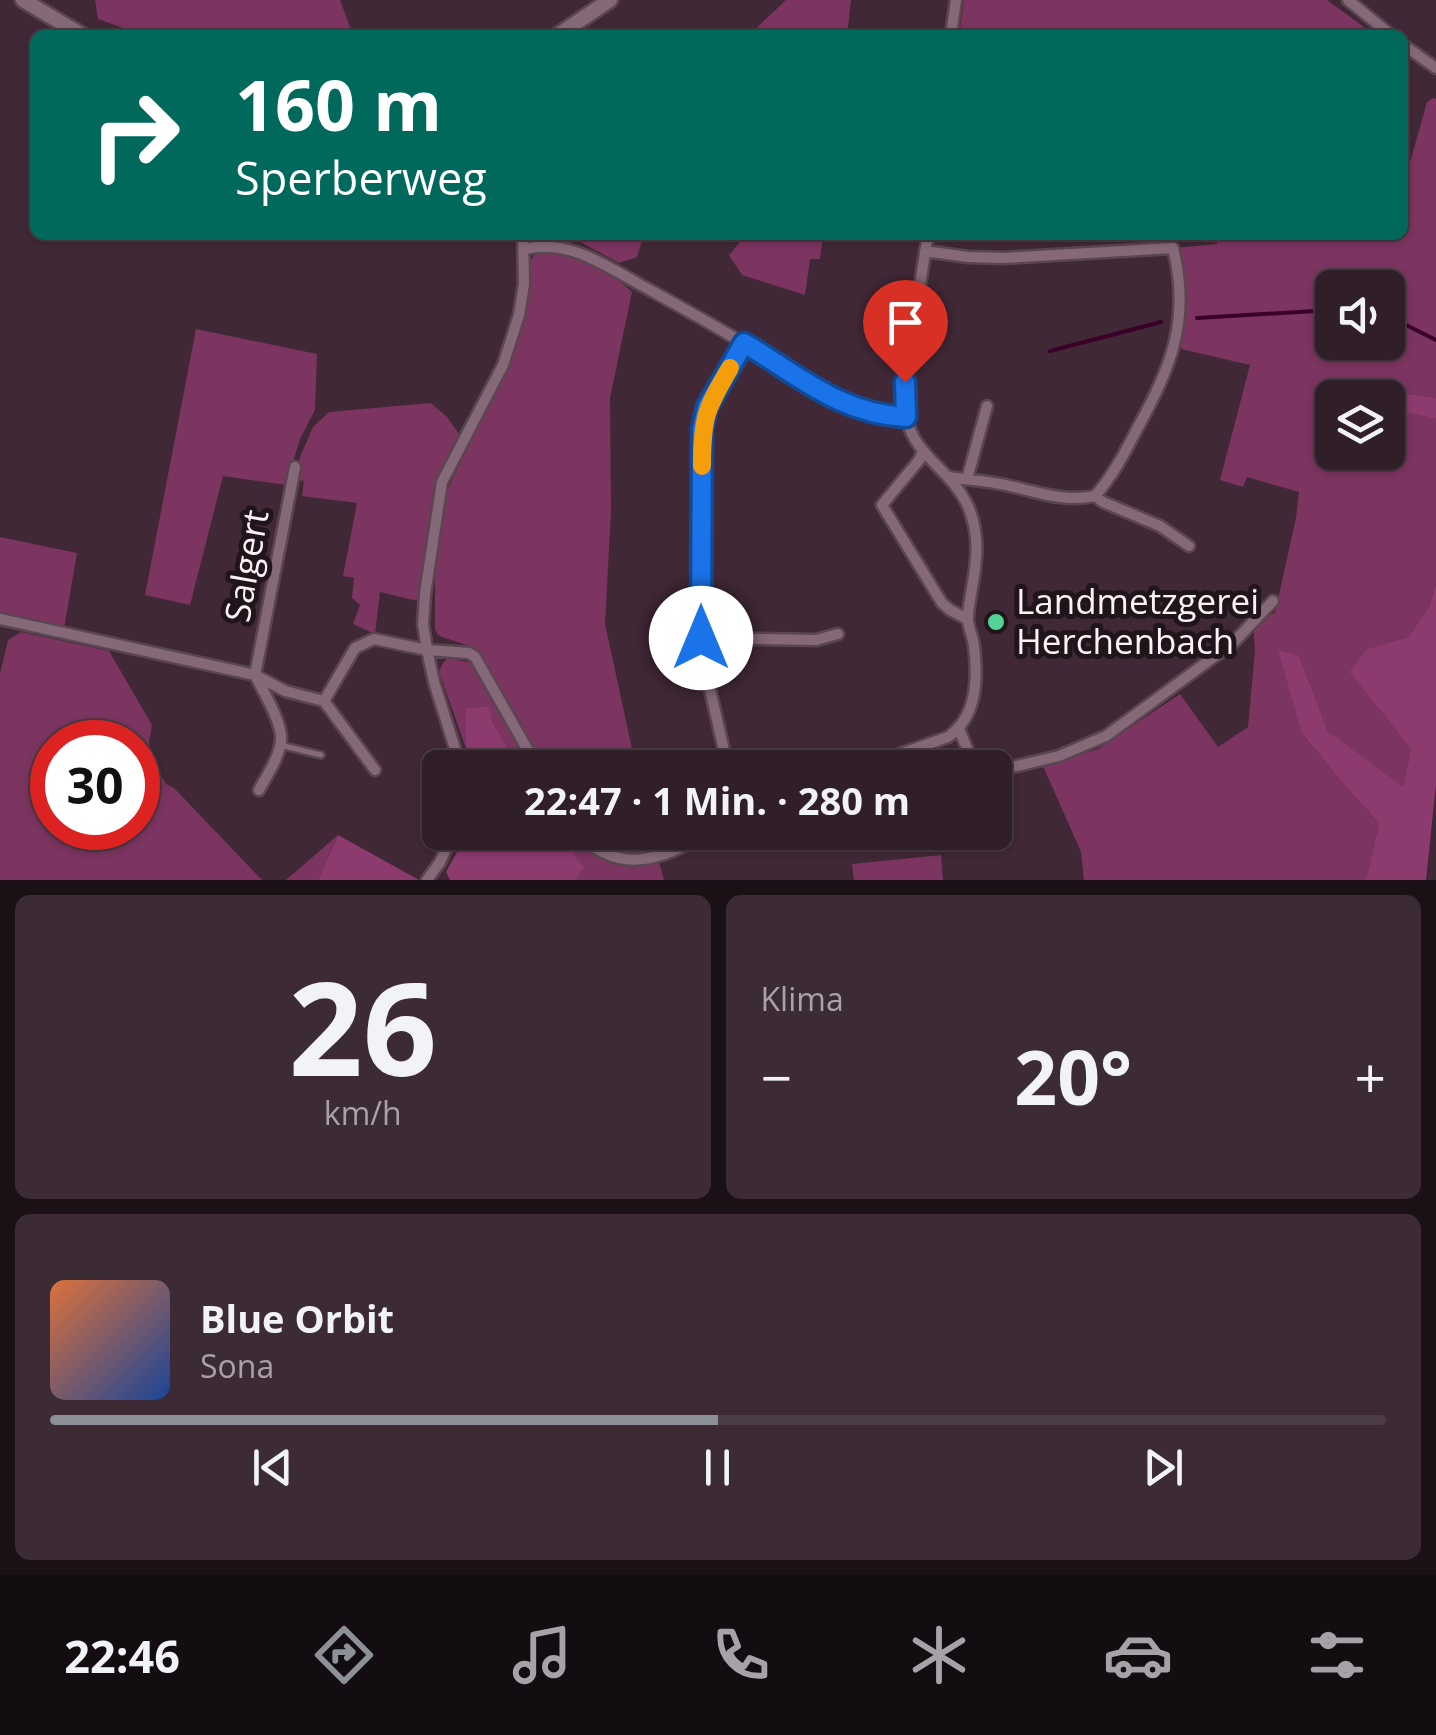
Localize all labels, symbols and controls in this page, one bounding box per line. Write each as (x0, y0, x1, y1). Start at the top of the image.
text: 160 m (235, 56, 442, 152)
icon: right (70, 70, 200, 200)
text: Sperberweg (235, 147, 487, 208)
map controls (1315, 270, 1405, 470)
button: sound (1315, 270, 1405, 360)
pin (863, 280, 948, 383)
icon: arrive (878, 295, 933, 350)
button: layers (1315, 380, 1405, 470)
street label: Salgert (213, 506, 278, 625)
place label: Landmetzgerei Herchenbach (1016, 577, 1259, 664)
position arrow (649, 586, 753, 690)
marker: Landmetzgerei Herchenbach (985, 611, 1007, 633)
speed limit sign: 30 (30, 720, 160, 850)
text: 22:47 · 1 Min. · 280 m (524, 774, 910, 826)
text: 26 (288, 937, 437, 1114)
text: Klima (761, 977, 844, 1020)
text: 20° (1014, 1025, 1132, 1127)
text: − (761, 1039, 792, 1114)
text: + (1355, 1039, 1386, 1114)
text: km/h (324, 1091, 402, 1134)
text: Blue Orbit (200, 1292, 394, 1344)
text: Sona (200, 1344, 274, 1387)
icon: previous (245, 1440, 300, 1495)
icon: pause (690, 1440, 745, 1495)
icon: next (1136, 1440, 1191, 1495)
icon: directions (309, 1620, 379, 1690)
icon: music (507, 1620, 577, 1690)
icon: phone (706, 1620, 776, 1690)
icon: climate (904, 1620, 974, 1690)
icon: car (1103, 1620, 1173, 1690)
icon: filters (1302, 1620, 1372, 1690)
text: 22:46 (64, 1625, 180, 1686)

